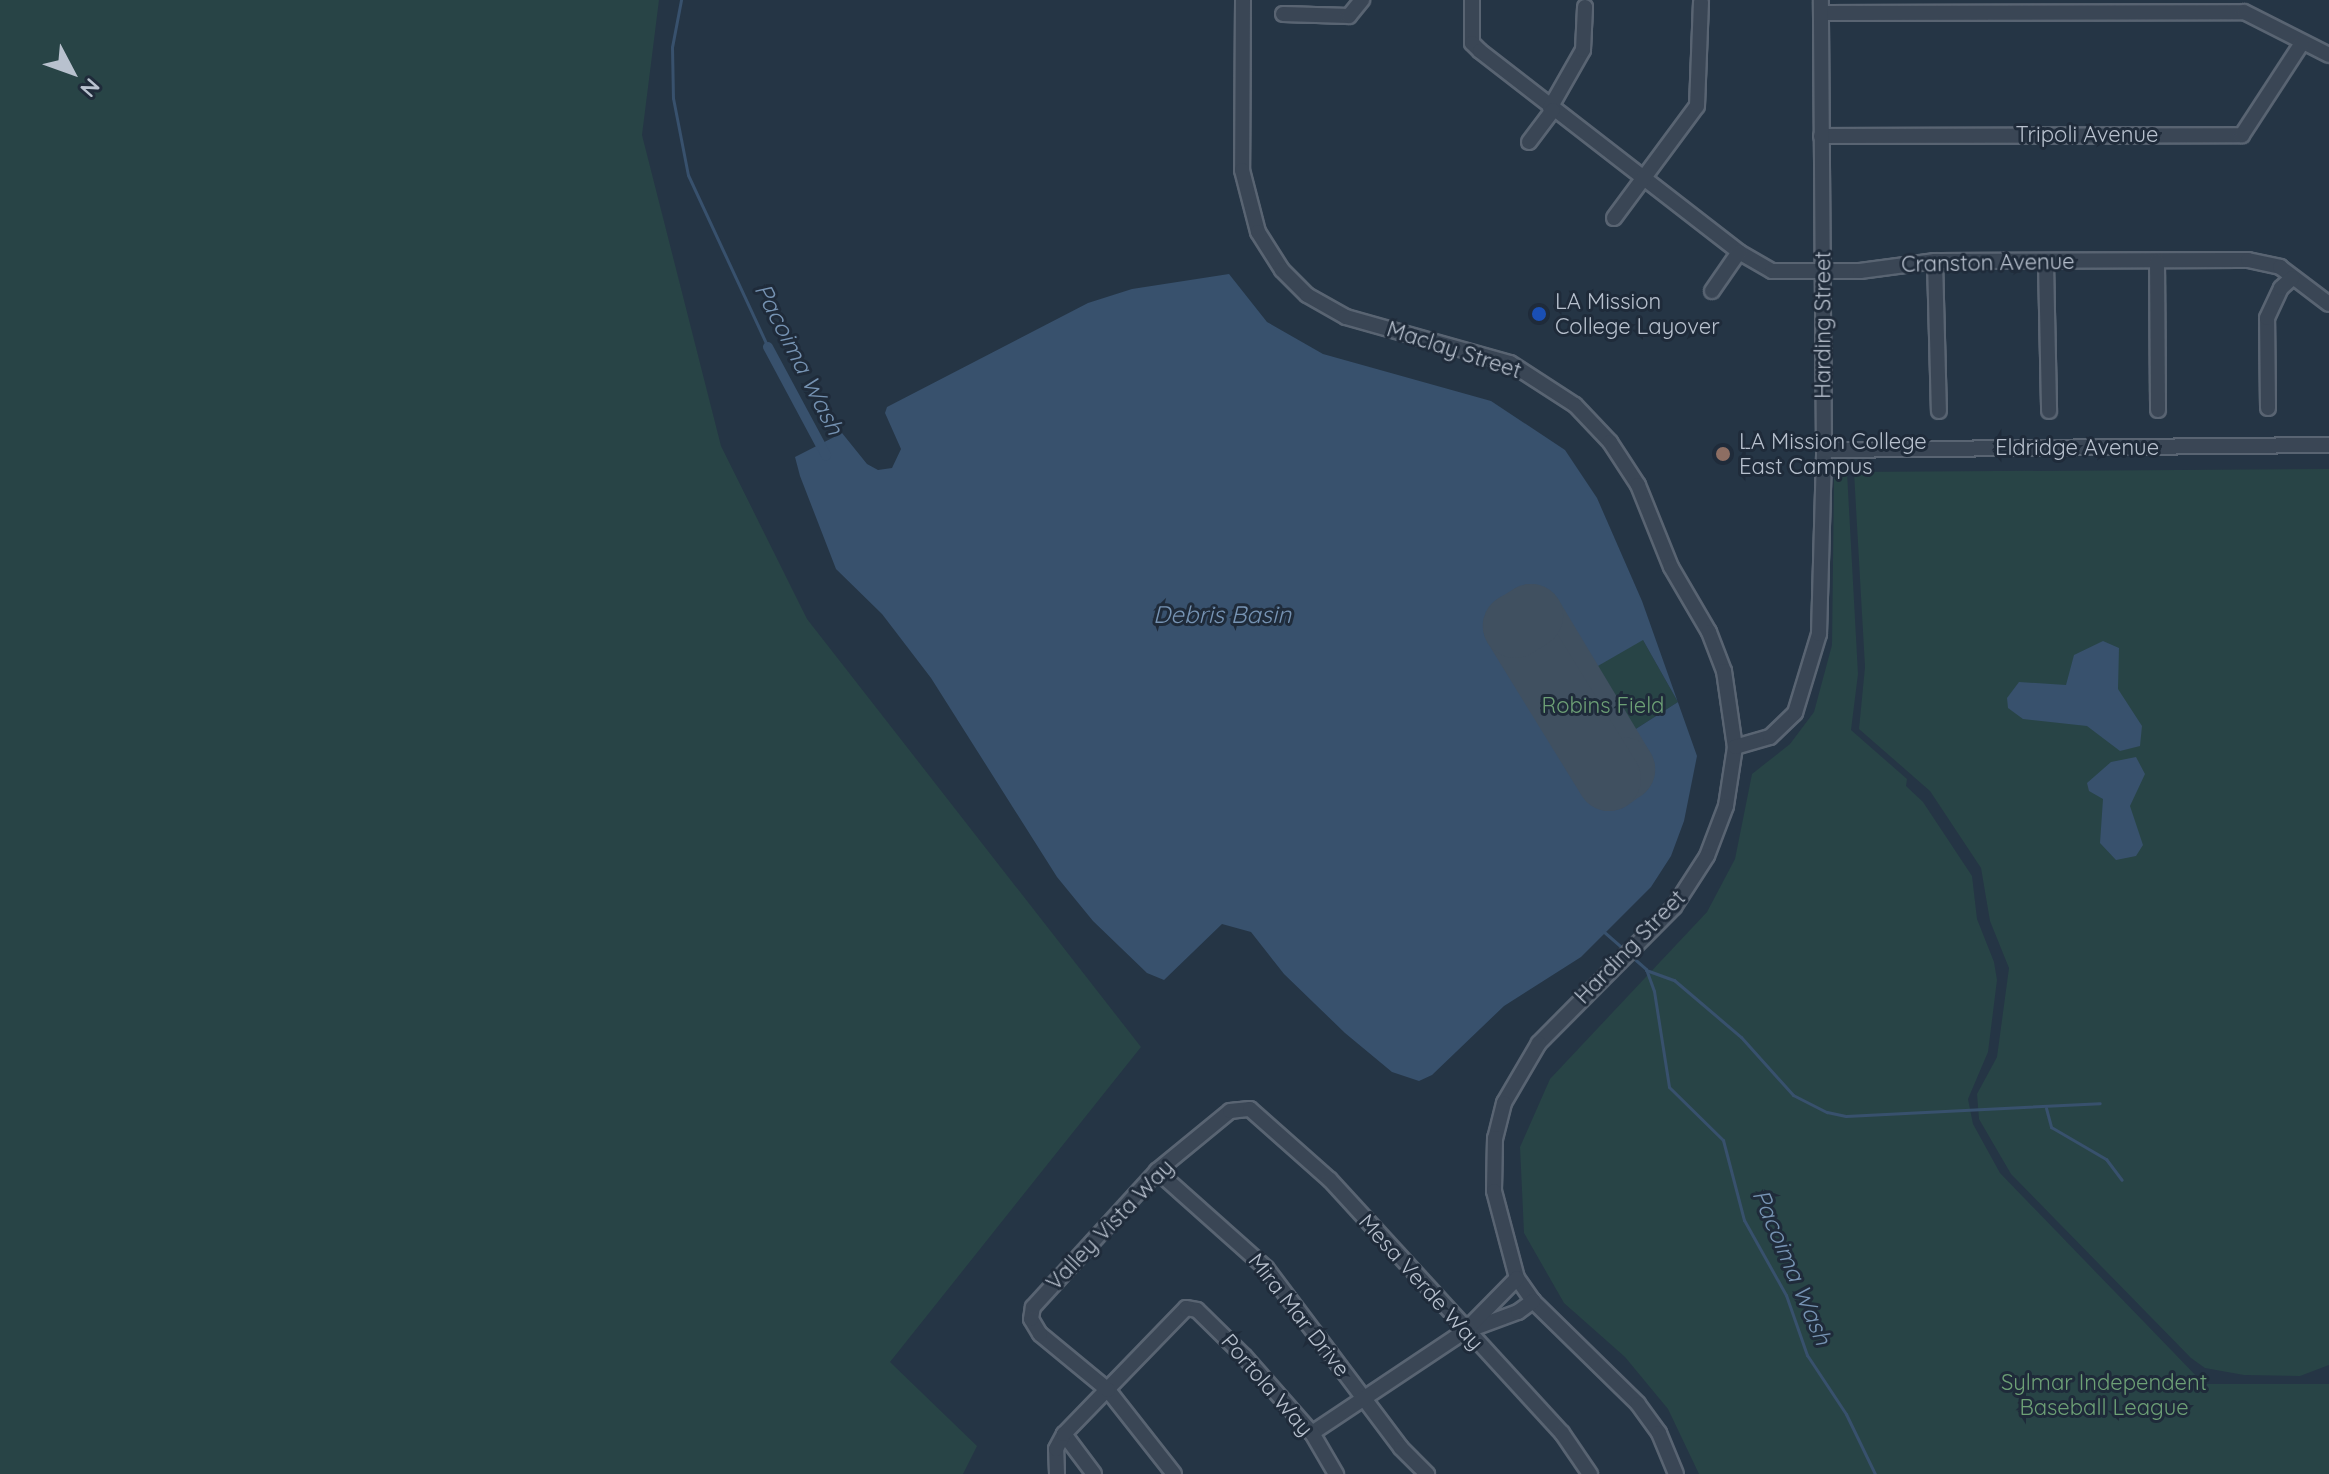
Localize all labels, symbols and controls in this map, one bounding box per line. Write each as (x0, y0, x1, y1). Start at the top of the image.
north arrow (32, 32, 112, 112)
text: N (74, 72, 106, 103)
street label: Tripoli Avenue (2016, 122, 2158, 148)
street label: Cranston Avenue (1901, 248, 2075, 278)
street label: Harding Street (1810, 251, 1836, 399)
water label: Pacoima Wash (748, 278, 850, 440)
place label: LA Mission College Layover (1555, 288, 1720, 340)
marker: LA Mission College Layover (1530, 305, 1548, 323)
street label: Maclay Street (1383, 316, 1525, 384)
place label: LA Mission College East Campus (1739, 428, 1927, 480)
street label: Eldridge Avenue (1995, 435, 2159, 461)
marker: LA Mission College East Campus (1714, 445, 1732, 463)
water label: Debris Basin (1153, 601, 1291, 629)
park label: Robins Field (1542, 693, 1664, 719)
street label: Harding Street (1569, 885, 1691, 1009)
street label: Valley Vista Way (1041, 1154, 1179, 1296)
water label: Pacoima Wash (1746, 1185, 1838, 1349)
street label: Mesa Verde Way (1353, 1209, 1489, 1355)
street label: Mira Mar Drive (1243, 1248, 1355, 1382)
street label: Portola Way (1216, 1329, 1318, 1441)
park label: Sylmar Independent Baseball League (2001, 1369, 2207, 1420)

